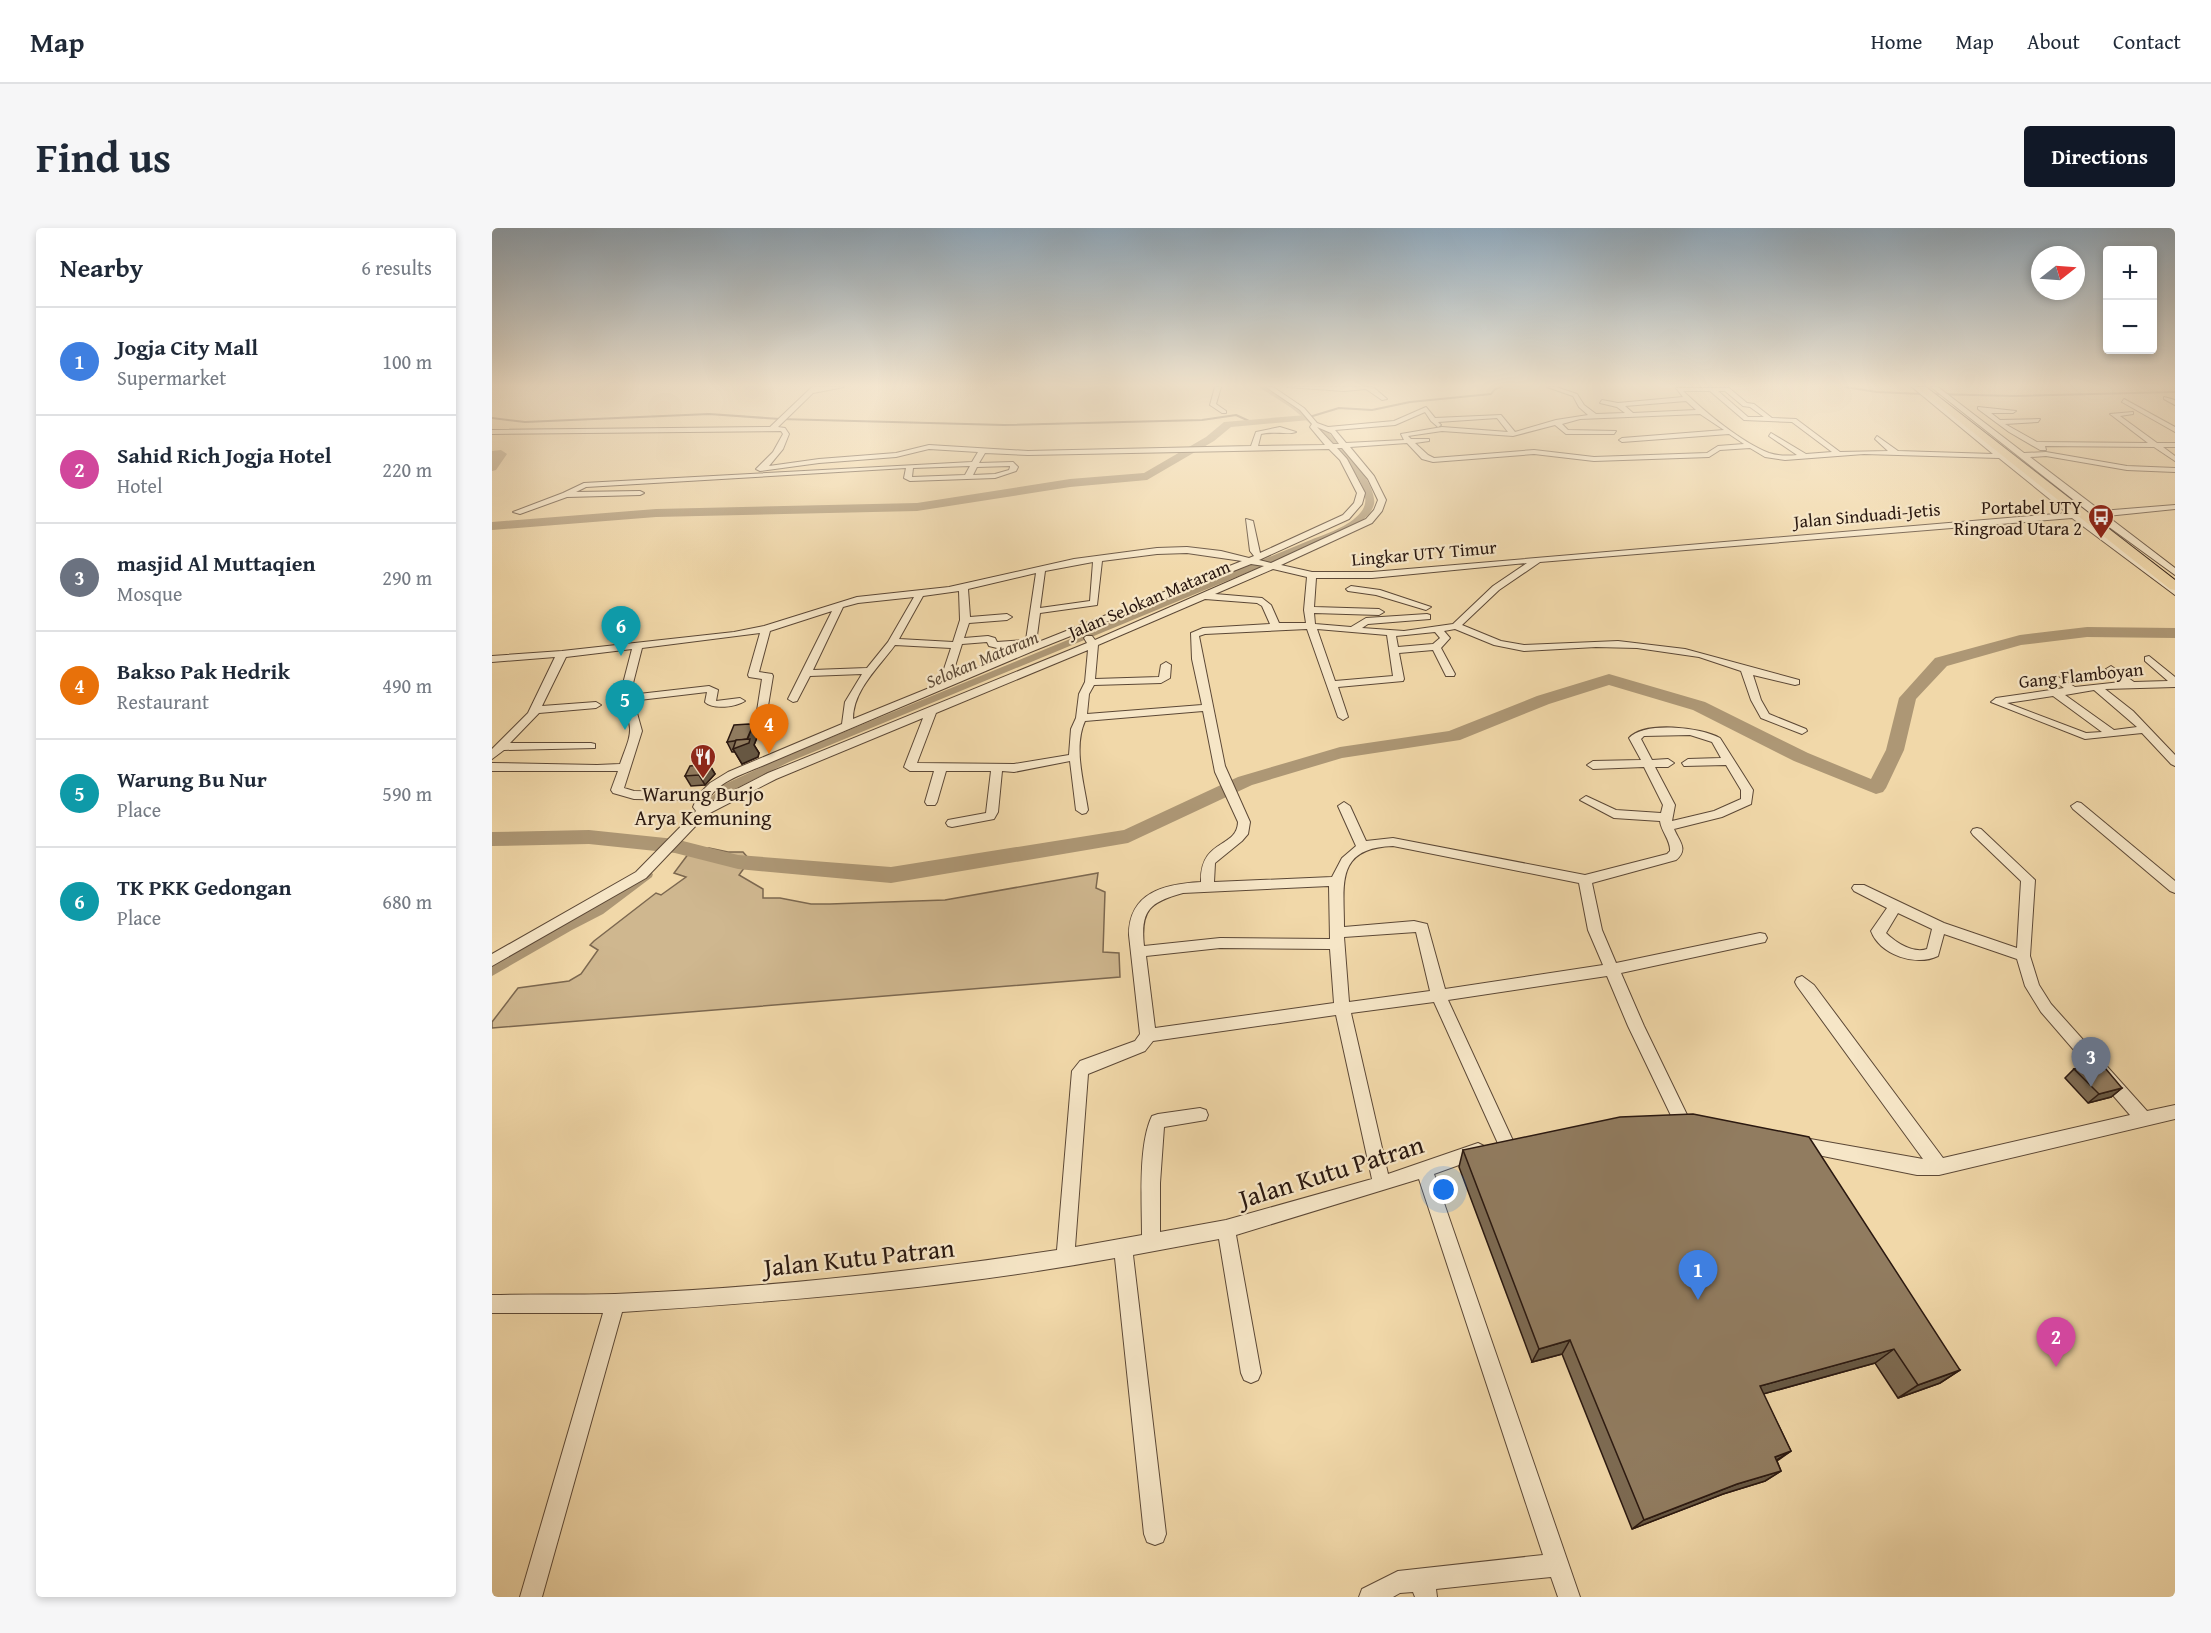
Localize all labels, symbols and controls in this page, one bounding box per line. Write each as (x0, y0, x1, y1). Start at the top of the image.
text: Map (30, 21, 84, 62)
text: Home (1871, 26, 1922, 57)
text: Map (1955, 26, 1994, 57)
text: About (2027, 26, 2080, 57)
text: Contact (2113, 26, 2181, 57)
text: Find us (36, 126, 171, 187)
button: Directions (2024, 126, 2175, 187)
north arrow (2031, 246, 2085, 300)
map controls (2103, 246, 2157, 354)
button: + (2103, 246, 2157, 300)
text: Nearby (60, 248, 143, 287)
text: 6 results (361, 253, 432, 282)
button: − (2103, 300, 2157, 354)
text: Jogja City Mall (117, 331, 258, 363)
text: 1 (74, 347, 85, 376)
text: 100 m (382, 347, 432, 376)
text: Supermarket (117, 363, 226, 392)
text: Sahid Rich Jogja Hotel (117, 439, 332, 471)
text: 2 (74, 455, 85, 484)
text: 220 m (382, 455, 432, 484)
text: Hotel (117, 471, 163, 500)
place label: Portabel UTY Ringroad Utara 2 (1954, 494, 2082, 542)
street label: Jalan Sinduadi-Jetis (1791, 495, 1941, 535)
bus stop icon: Portabel UTY Ringroad Utara 2 (2086, 502, 2116, 540)
street label: Lingkar UTY Timur (1350, 533, 1498, 573)
text: masjid Al Muttaqien (117, 547, 316, 579)
street label: Jalan Selokan Mataram (1062, 553, 1234, 646)
text: 3 (74, 563, 85, 592)
text: 290 m (382, 563, 432, 592)
text: Mosque (117, 579, 182, 608)
pin: 6 (602, 606, 640, 656)
water label: Selokan Mataram (921, 623, 1043, 695)
text: Bakso Pak Hedrik (117, 655, 290, 687)
street label: Gang Flamboyan (2017, 655, 2145, 695)
text: 4 (74, 671, 85, 700)
text: 490 m (382, 671, 432, 700)
pin: 5 (606, 680, 644, 730)
text: Restaurant (117, 687, 209, 716)
pin: 4 (750, 704, 788, 754)
restaurant icon: Warung Burjo Arya Kemuning (688, 742, 718, 780)
text: Warung Bu Nur (117, 763, 267, 795)
place label: Warung Burjo Arya Kemuning (635, 778, 772, 833)
text: 5 (74, 779, 85, 808)
text: 590 m (382, 779, 432, 808)
text: Place (117, 795, 161, 824)
text: TK PKK Gedongan (117, 871, 292, 903)
text: 6 (74, 887, 85, 916)
text: 680 m (382, 887, 432, 916)
text: Place (117, 903, 161, 932)
pin: 3 (2072, 1038, 2110, 1087)
street label: Jalan Kutu Patran (1231, 1124, 1429, 1219)
your location (1429, 1175, 1458, 1204)
street label: Jalan Kutu Patran (759, 1228, 957, 1287)
pin: 1 (1678, 1250, 1718, 1300)
pin: 2 (2036, 1318, 2076, 1367)

